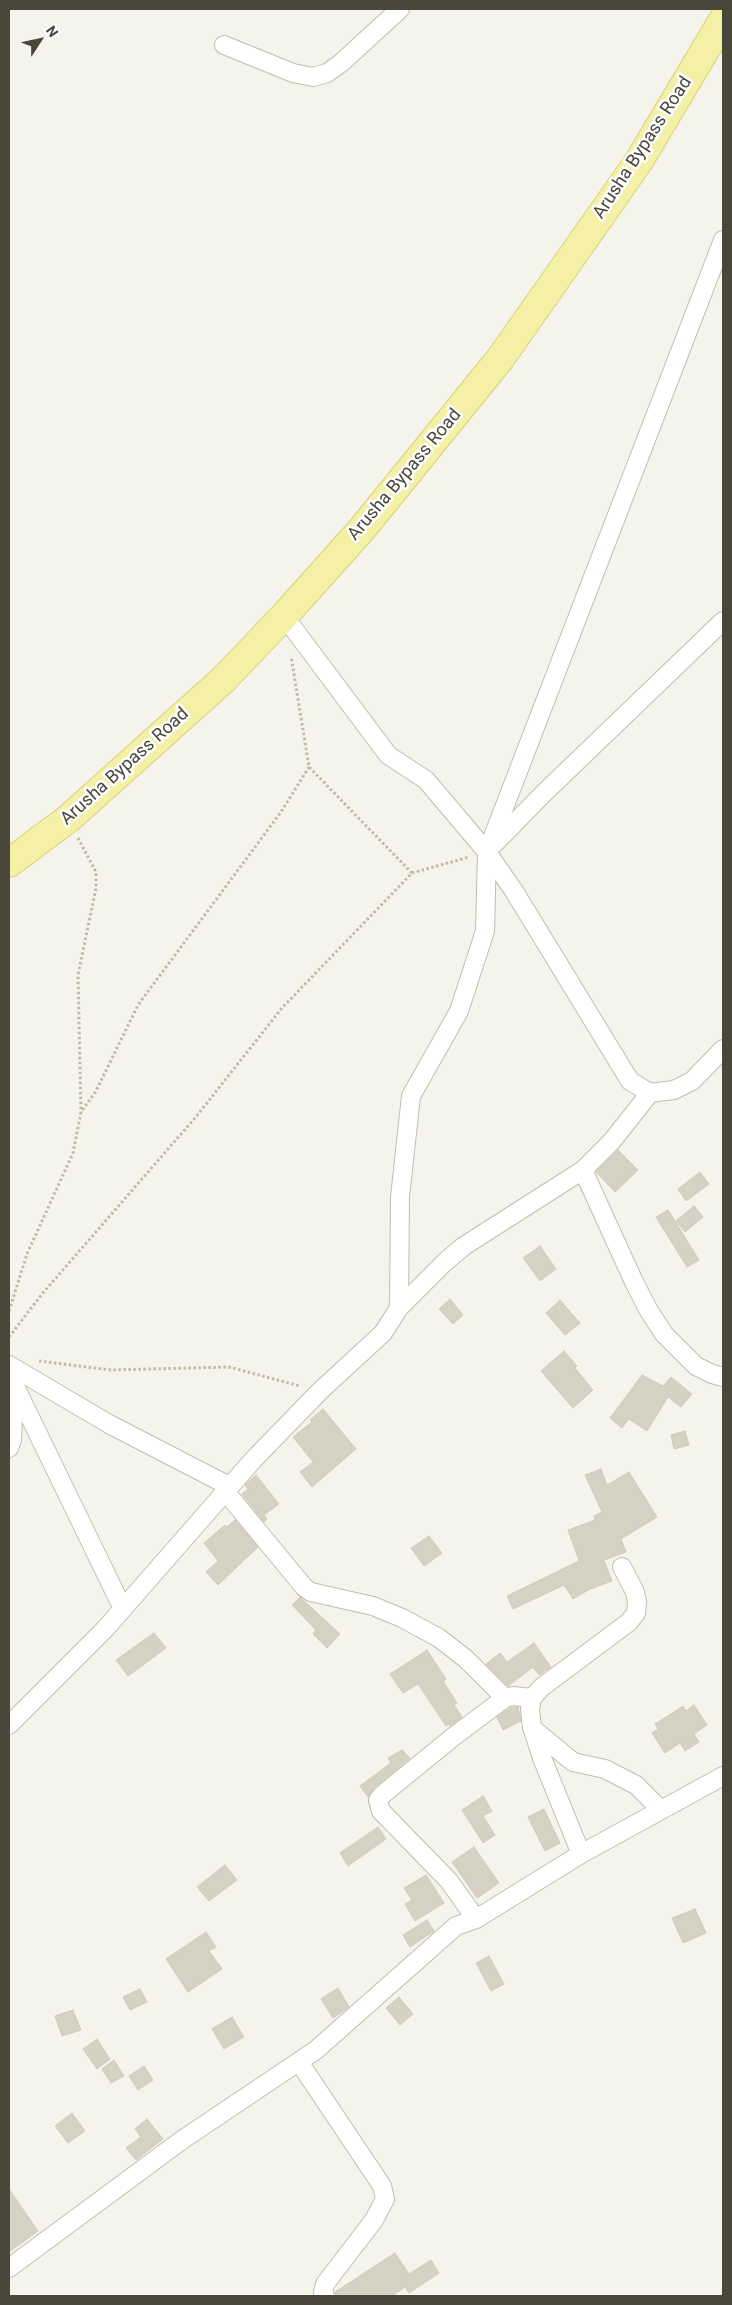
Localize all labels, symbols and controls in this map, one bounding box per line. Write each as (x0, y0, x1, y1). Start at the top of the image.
north arrow (15, 15, 65, 65)
text: N (43, 23, 62, 40)
street label: Arusha Bypass Road (589, 73, 697, 223)
street label: Arusha Bypass Road (344, 405, 466, 545)
street label: Arusha Bypass Road (56, 704, 194, 830)

